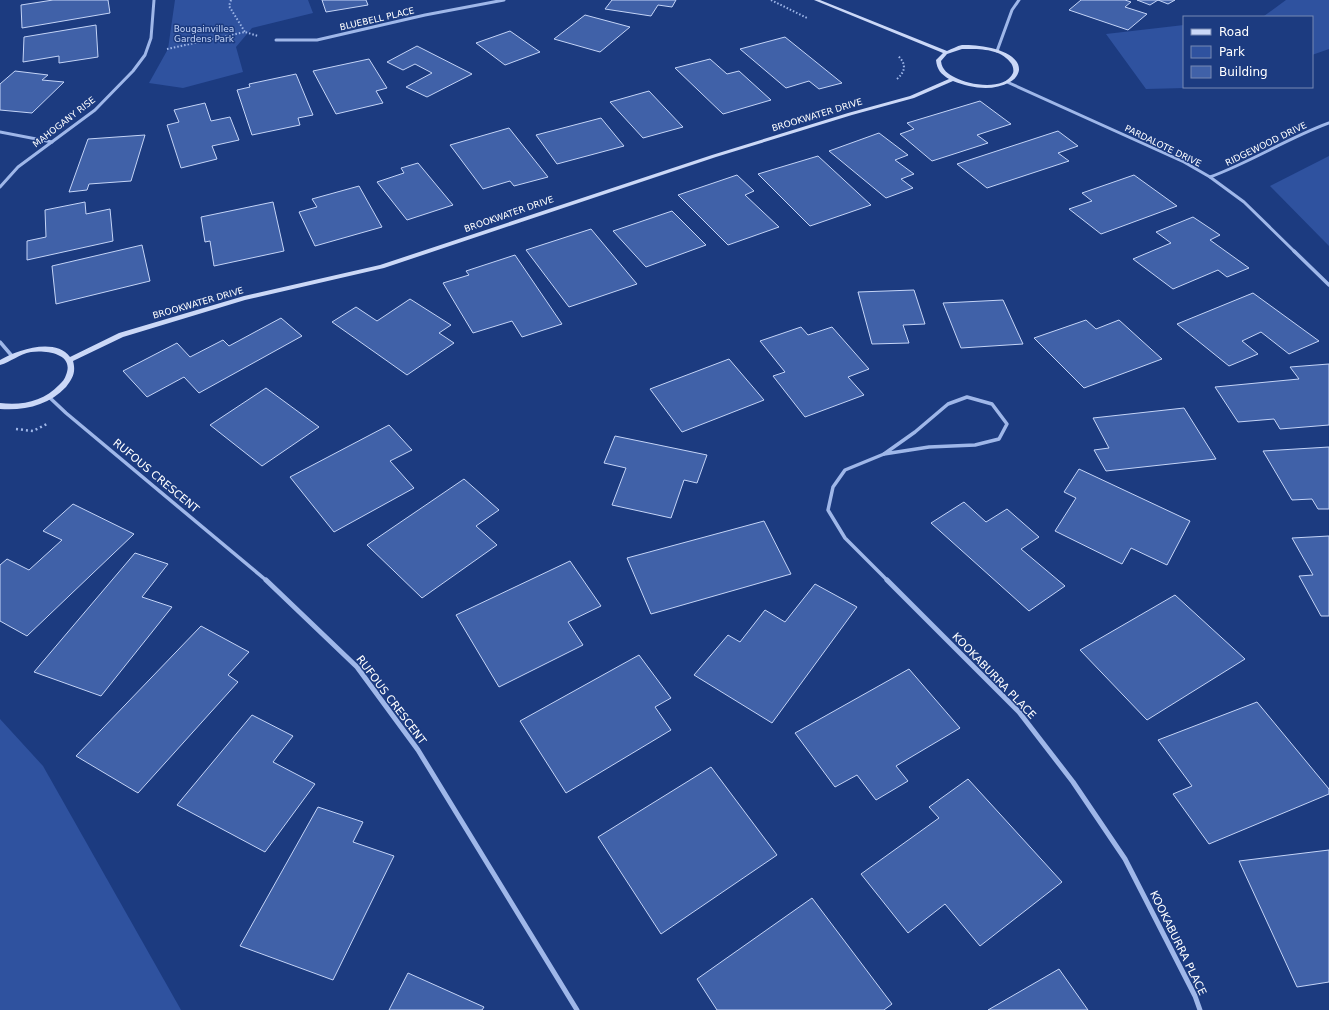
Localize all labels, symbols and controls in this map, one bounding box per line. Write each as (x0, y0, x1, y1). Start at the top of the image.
street label: BLUEBELL PLACE (339, 5, 416, 32)
legend (1183, 16, 1313, 88)
park label: Bougainvillea Gardens Park (174, 24, 235, 44)
text: Road (1219, 25, 1249, 39)
text: Park (1219, 45, 1245, 59)
text: Building (1219, 65, 1268, 79)
street label: MAHOGANY RISE (31, 94, 97, 149)
street label: BROOKWATER DRIVE (771, 96, 864, 134)
street label: RIDGEWOOD DRIVE (1224, 120, 1308, 168)
street label: PARDALOTE DRIVE (1123, 123, 1203, 169)
street label: BROOKWATER DRIVE (463, 194, 555, 234)
street label: BROOKWATER DRIVE (151, 285, 245, 321)
street label: RUFOUS CRESCENT (110, 436, 202, 516)
street label: KOOKABURRA PLACE (949, 630, 1039, 722)
street label: RUFOUS CRESCENT (353, 653, 429, 747)
street label: KOOKABURRA PLACE (1147, 889, 1209, 998)

